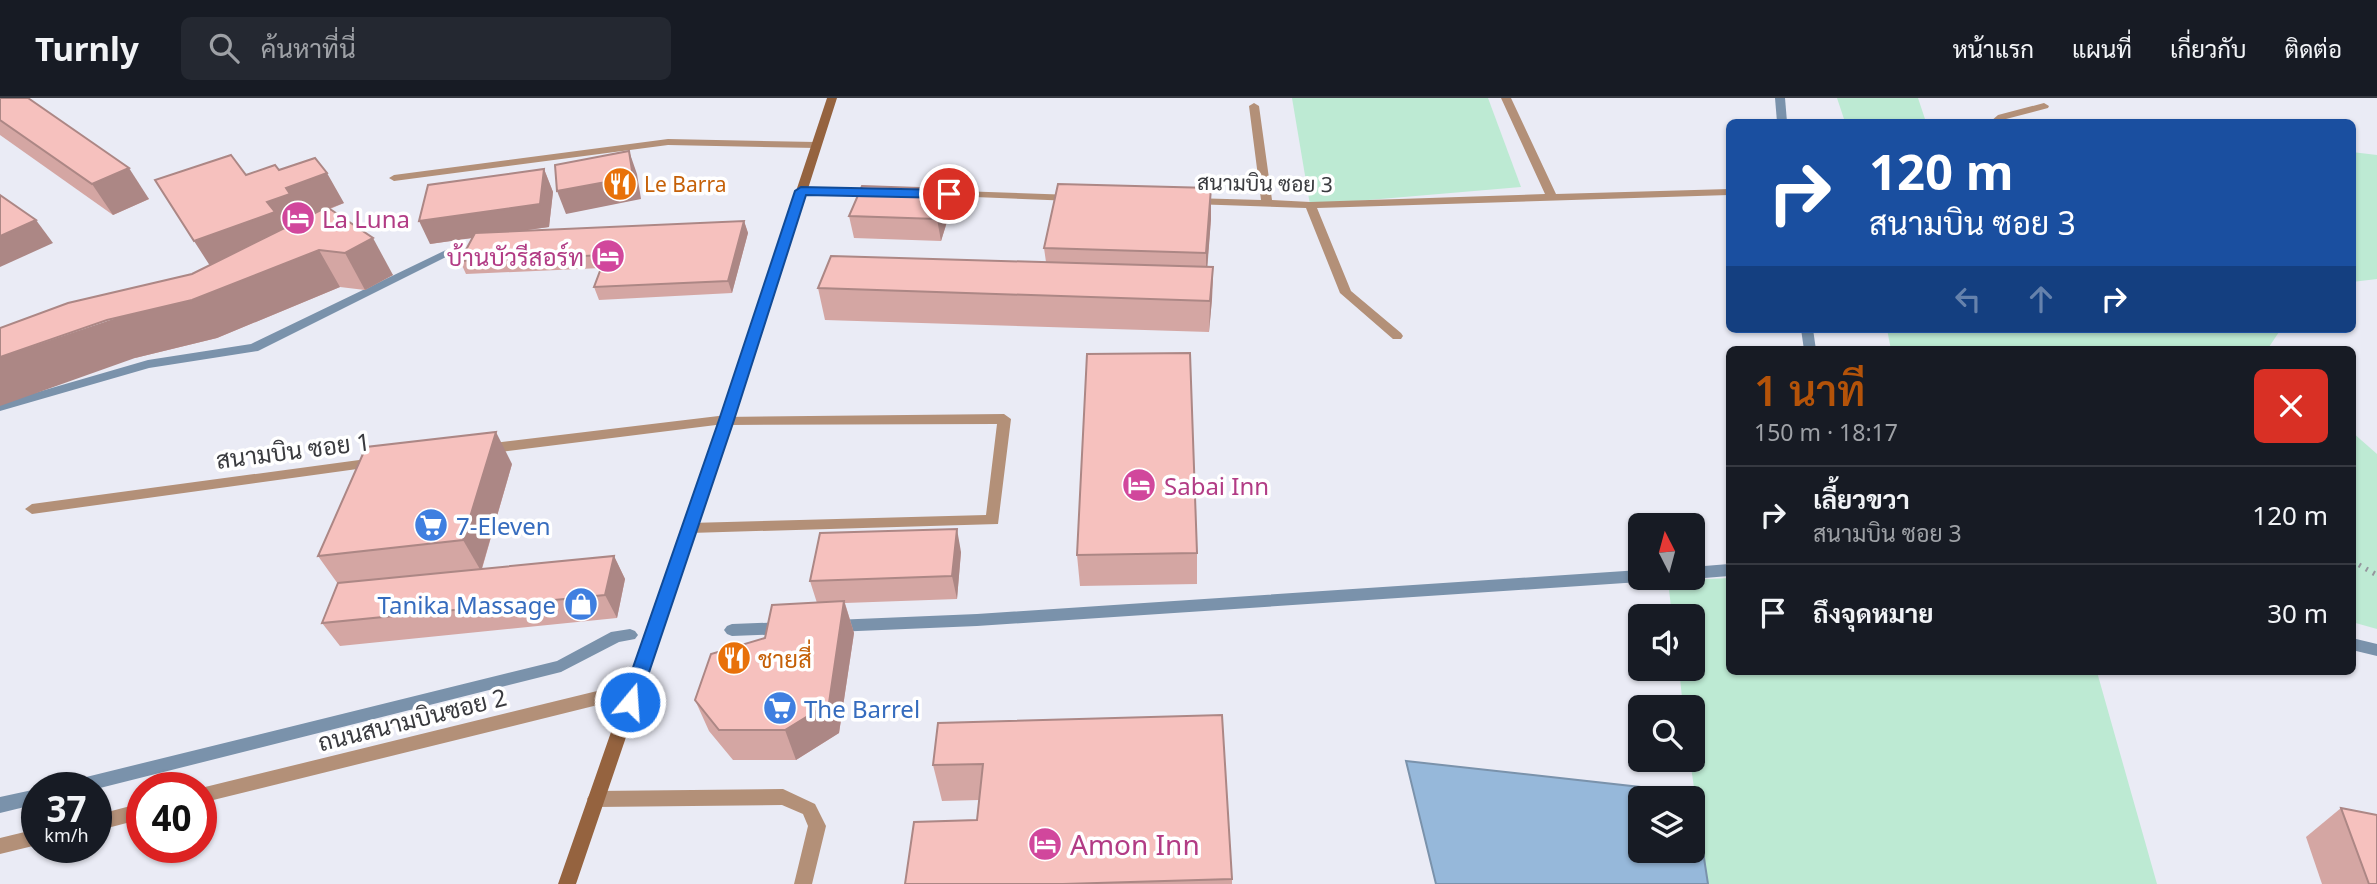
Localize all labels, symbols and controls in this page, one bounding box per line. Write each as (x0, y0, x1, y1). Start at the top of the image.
search box (181, 17, 671, 80)
text: Turnly (35, 26, 139, 71)
icon: search (205, 29, 243, 67)
text: ค้นหาที่นี่ (261, 30, 356, 66)
text: หน้าแรก (1953, 32, 2034, 65)
text: แผนที่ (2072, 32, 2132, 65)
text: เกี่ยวกับ (2170, 32, 2247, 65)
text: ติดต่อ (2285, 32, 2342, 65)
text: 120 m (1869, 138, 2014, 204)
icon: right (1754, 147, 1845, 238)
pin (919, 164, 979, 224)
restaurant icon: Le Barra (601, 165, 639, 203)
street label: สนามบิน ซอย 3 (1197, 168, 1333, 198)
place label: Le Barra (644, 170, 726, 198)
icon: arrive (930, 175, 968, 213)
hotel icon: La Luna (279, 199, 317, 237)
text: สนามบิน ซอย 3 (1869, 201, 2076, 244)
place label: La Luna (322, 202, 410, 235)
hotel icon: บ้านบัวรีสอร์ท (589, 237, 627, 275)
place label: บ้านบัวรีสอร์ท (447, 240, 584, 273)
icon: left (1949, 280, 1987, 318)
icon: ahead (2022, 280, 2060, 318)
icon: right (2095, 280, 2133, 318)
text: 1 นาที (1754, 361, 1865, 418)
button: close (2254, 369, 2328, 443)
text: 150 m · 18:17 (1754, 416, 1898, 448)
street label: สนามบิน ซอย 1 (214, 424, 372, 476)
hotel icon: Sabai Inn (1120, 466, 1158, 504)
place label: Sabai Inn (1164, 469, 1269, 502)
text: เลี้ยวขวา (1813, 481, 1910, 517)
icon: right (1754, 496, 1792, 534)
text: 120 m (2252, 497, 2328, 533)
supermarket icon: 7-Eleven (412, 506, 450, 544)
place label: 7-Eleven (456, 509, 551, 542)
north arrow (1628, 513, 1704, 590)
map controls (1628, 513, 1705, 863)
text: สนามบิน ซอย 3 (1813, 517, 1962, 549)
shop icon: Tanika Massage (562, 585, 600, 623)
place label: Tanika Massage (378, 588, 556, 621)
icon: arrive (1754, 594, 1792, 632)
text: ถึงจุดหมาย (1813, 595, 1934, 631)
text: 30 m (2267, 595, 2328, 631)
button: sound (1628, 604, 1705, 681)
restaurant icon: ชายสี่ (715, 639, 753, 677)
place label: ชายสี่ (758, 639, 812, 675)
position arrow (593, 665, 667, 739)
street label: ถนนสนามบินซอย 2 (314, 680, 510, 758)
supermarket icon: The Barrel (761, 689, 799, 727)
place label: The Barrel (804, 692, 920, 725)
button: search (1628, 695, 1705, 772)
speed limit sign: 40 (126, 772, 217, 863)
text: 37 (46, 785, 87, 832)
button: layers (1628, 786, 1705, 863)
text: km/h (44, 823, 89, 847)
hotel icon: Amon Inn (1026, 825, 1064, 863)
place label: Amon Inn (1070, 825, 1200, 863)

